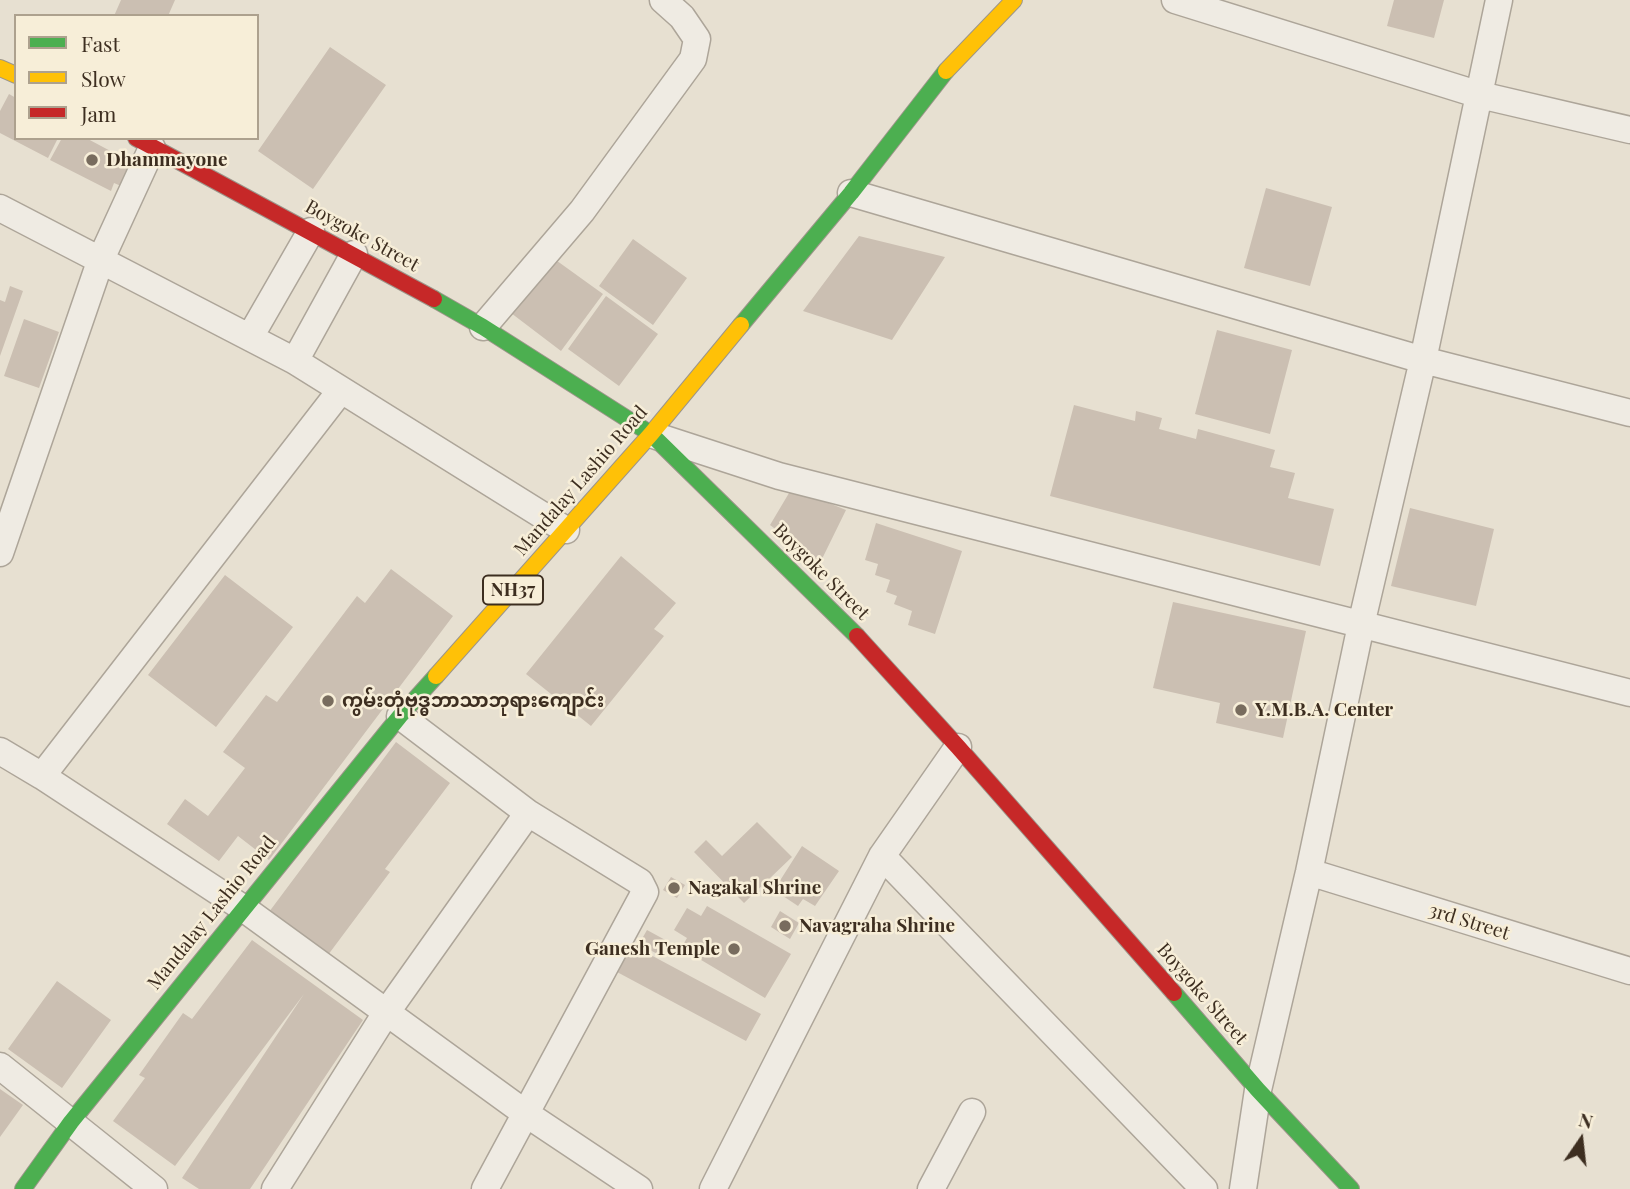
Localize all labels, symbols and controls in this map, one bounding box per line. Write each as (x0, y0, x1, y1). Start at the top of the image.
legend (14, 14, 259, 140)
text: Fast (81, 29, 120, 57)
text: Slow (81, 64, 126, 92)
text: Jam (81, 99, 117, 127)
place label: Dhammayone (106, 149, 228, 171)
marker: Dhammayone (84, 152, 100, 168)
street label: Boygoke Street (301, 195, 423, 277)
street label: Mandalay Lashio Road (510, 401, 652, 561)
street label: Boygoke Street (768, 519, 874, 625)
road number: NH37 (483, 576, 543, 604)
place label: ကွမ်းတုံဗုဒ္ဓဘာသာဘုရားကျောင်း (342, 690, 604, 712)
marker: ကွမ်းတုံဗုဒ္ဓဘာသာဘုရားကျောင်း (320, 693, 336, 709)
place label: Y.M.B.A. Center (1255, 699, 1393, 721)
marker: Y.M.B.A. Center (1233, 702, 1249, 718)
street label: Mandalay Lashio Road (143, 832, 281, 994)
place label: Nagakal Shrine (688, 877, 821, 899)
marker: Nagakal Shrine (666, 880, 682, 896)
street label: 3rd Street (1426, 899, 1512, 945)
place label: Navagraha Shrine (799, 915, 955, 937)
marker: Navagraha Shrine (777, 918, 793, 934)
place label: Ganesh Temple (585, 938, 720, 960)
street label: Boygoke Street (1152, 939, 1252, 1049)
marker: Ganesh Temple (726, 941, 742, 957)
north arrow (1546, 1105, 1616, 1175)
text: N (1576, 1105, 1596, 1134)

